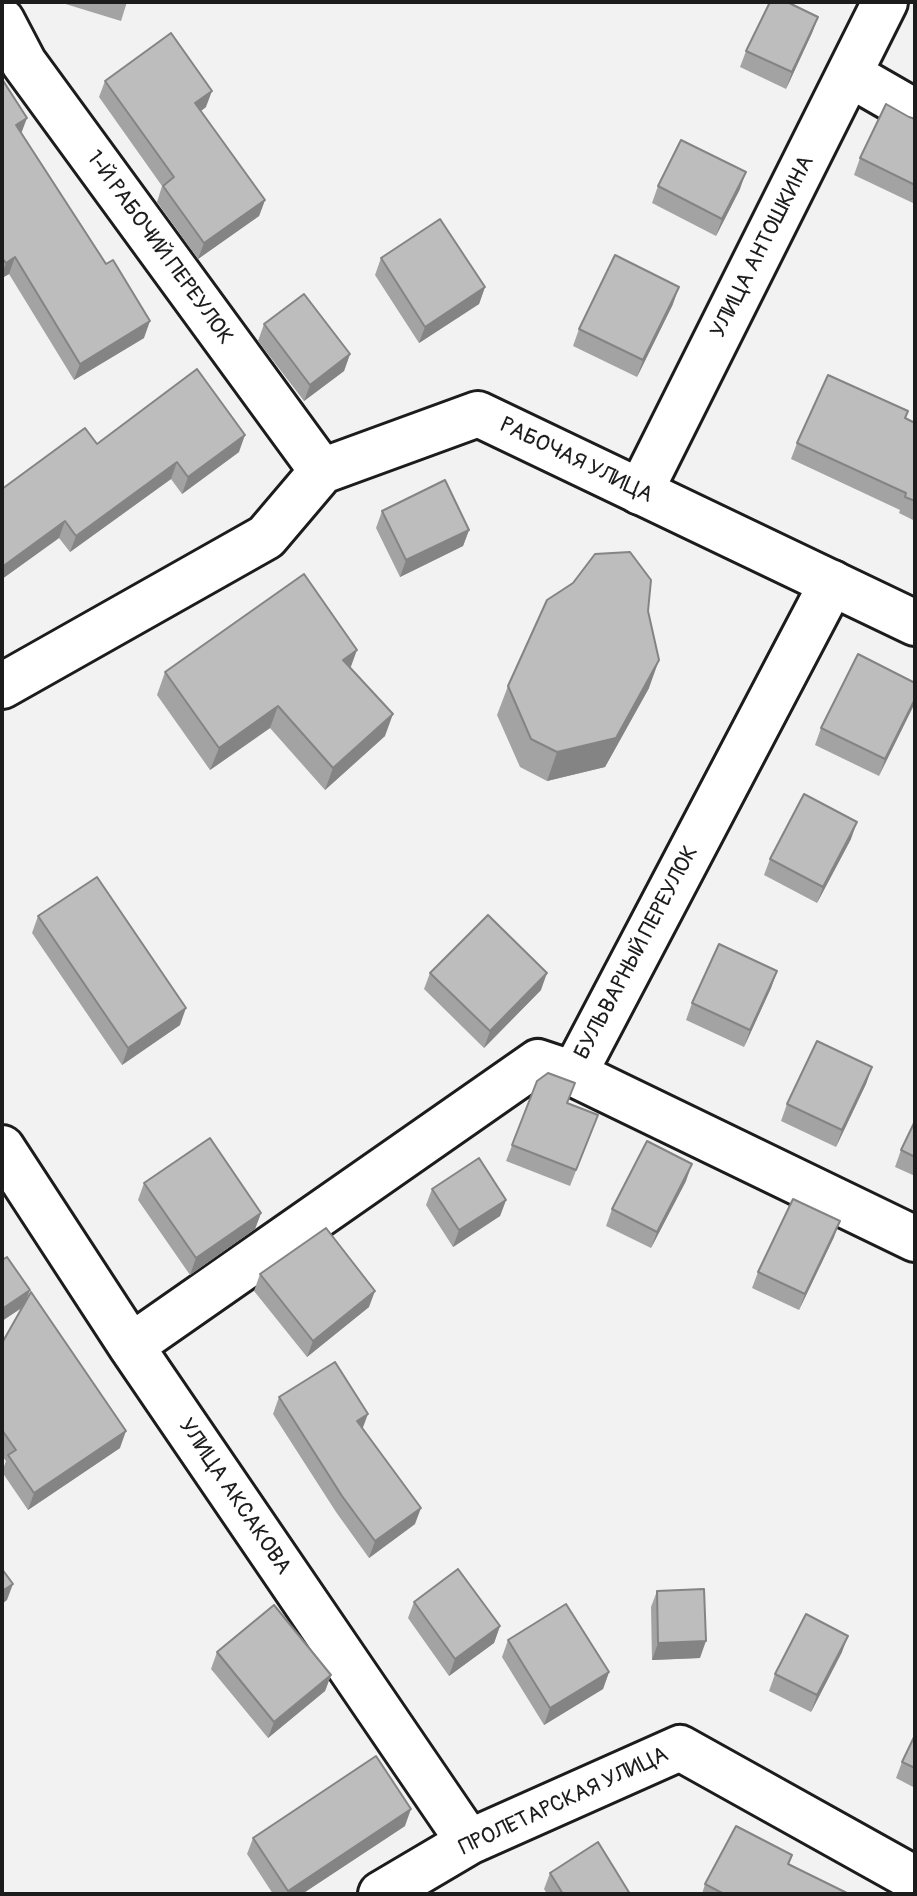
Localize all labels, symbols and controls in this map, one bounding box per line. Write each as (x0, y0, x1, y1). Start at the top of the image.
street label: 1-Й РАБОЧИЙ ПЕРЕУЛОК (80, 146, 238, 350)
street label: УЛИЦА АНТОШКИНА (706, 152, 820, 342)
street label: РАБОЧАЯ УЛИЦА (495, 413, 657, 509)
street label: БУЛЬВАРНЫЙ ПЕРЕУЛОК (569, 842, 705, 1064)
street label: УЛИЦА АКСАКОВА (172, 1414, 296, 1580)
street label: ПРОЛЕТАРСКАЯ УЛИЦА (455, 1742, 673, 1862)

